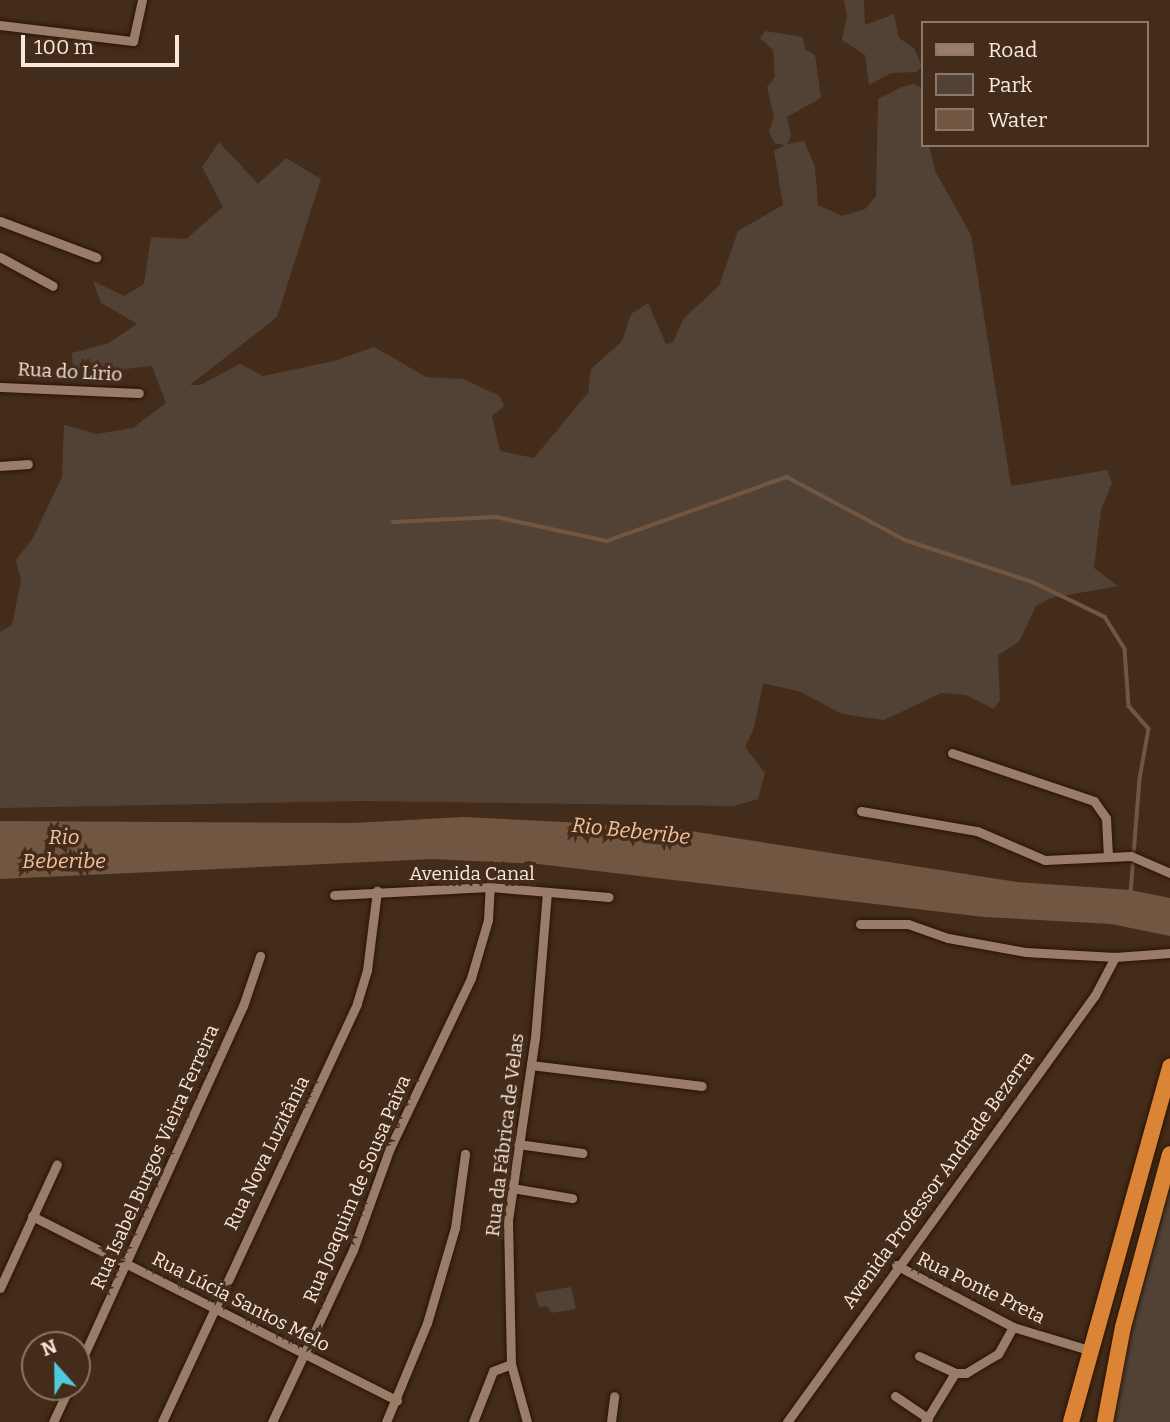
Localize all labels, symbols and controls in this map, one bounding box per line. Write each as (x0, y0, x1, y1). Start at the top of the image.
scale bar (24, 21, 182, 65)
legend (922, 21, 1149, 147)
text: 100 m (34, 34, 94, 60)
text: Road (988, 37, 1037, 63)
text: Park (988, 72, 1032, 98)
text: Water (988, 107, 1047, 133)
street label: Rua do Lírio (17, 358, 123, 386)
water label: Rio Beberibe (571, 812, 691, 850)
water label: Rio Beberibe (22, 824, 106, 874)
street label: Avenida Canal (409, 863, 535, 885)
street label: Rua Isabel Burgos Vieira Ferreira (86, 1021, 224, 1293)
street label: Rua da Fábrica de Velas (481, 1032, 529, 1238)
street label: Avenida Professor Andrade Bezerra (837, 1047, 1039, 1313)
street label: Rua Nova Luzitânia (220, 1072, 314, 1234)
street label: Rua Joaquim de Sousa Paiva (299, 1072, 415, 1306)
street label: Rua Lúcia Santos Melo (148, 1247, 334, 1357)
street label: Rua Ponte Preta (913, 1247, 1049, 1329)
north arrow (21, 1331, 91, 1401)
text: N (38, 1334, 60, 1361)

